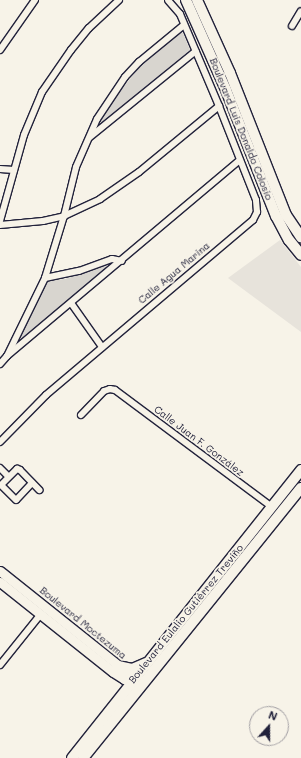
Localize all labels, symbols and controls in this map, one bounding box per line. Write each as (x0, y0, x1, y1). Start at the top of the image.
street label: Boulevard Luis Donaldo Colosio (207, 56, 275, 202)
street label: Calle Agua Marina (136, 240, 212, 306)
street label: Calle Juan F. González (152, 403, 246, 479)
street label: Boulevard Eulalio Gutiérrez Treviño (126, 542, 246, 686)
street label: Boulevard Moctezuma (37, 584, 129, 662)
north arrow (249, 706, 289, 746)
text: N (267, 707, 280, 724)

